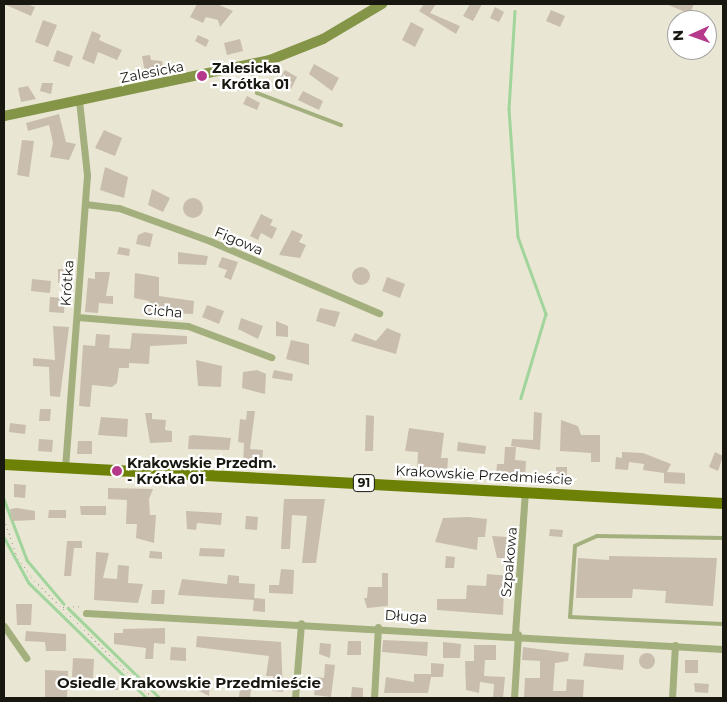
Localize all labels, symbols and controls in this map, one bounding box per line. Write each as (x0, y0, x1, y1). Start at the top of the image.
north arrow (667, 10, 717, 60)
text: N (669, 30, 687, 41)
street label: Zalesicka (119, 58, 185, 86)
place label: Zalesicka - Krótka 01 (212, 60, 289, 92)
marker: Zalesicka - Krótka 01 (196, 70, 208, 82)
street label: Figowa (212, 223, 266, 259)
street label: Krótka (57, 259, 77, 307)
street label: Cicha (143, 301, 183, 321)
place label: Krakowskie Przedm. - Krótka 01 (127, 455, 276, 488)
street label: Krakowskie Przedmieście (395, 462, 573, 488)
marker: Krakowskie Przedm. - Krótka 01 (111, 465, 123, 477)
road number: 91 (353, 473, 375, 492)
street label: Szpakowa (498, 526, 520, 598)
street label: Długa (384, 606, 428, 626)
district label: Osiedle Krakowskie Przedmieście (57, 674, 321, 692)

